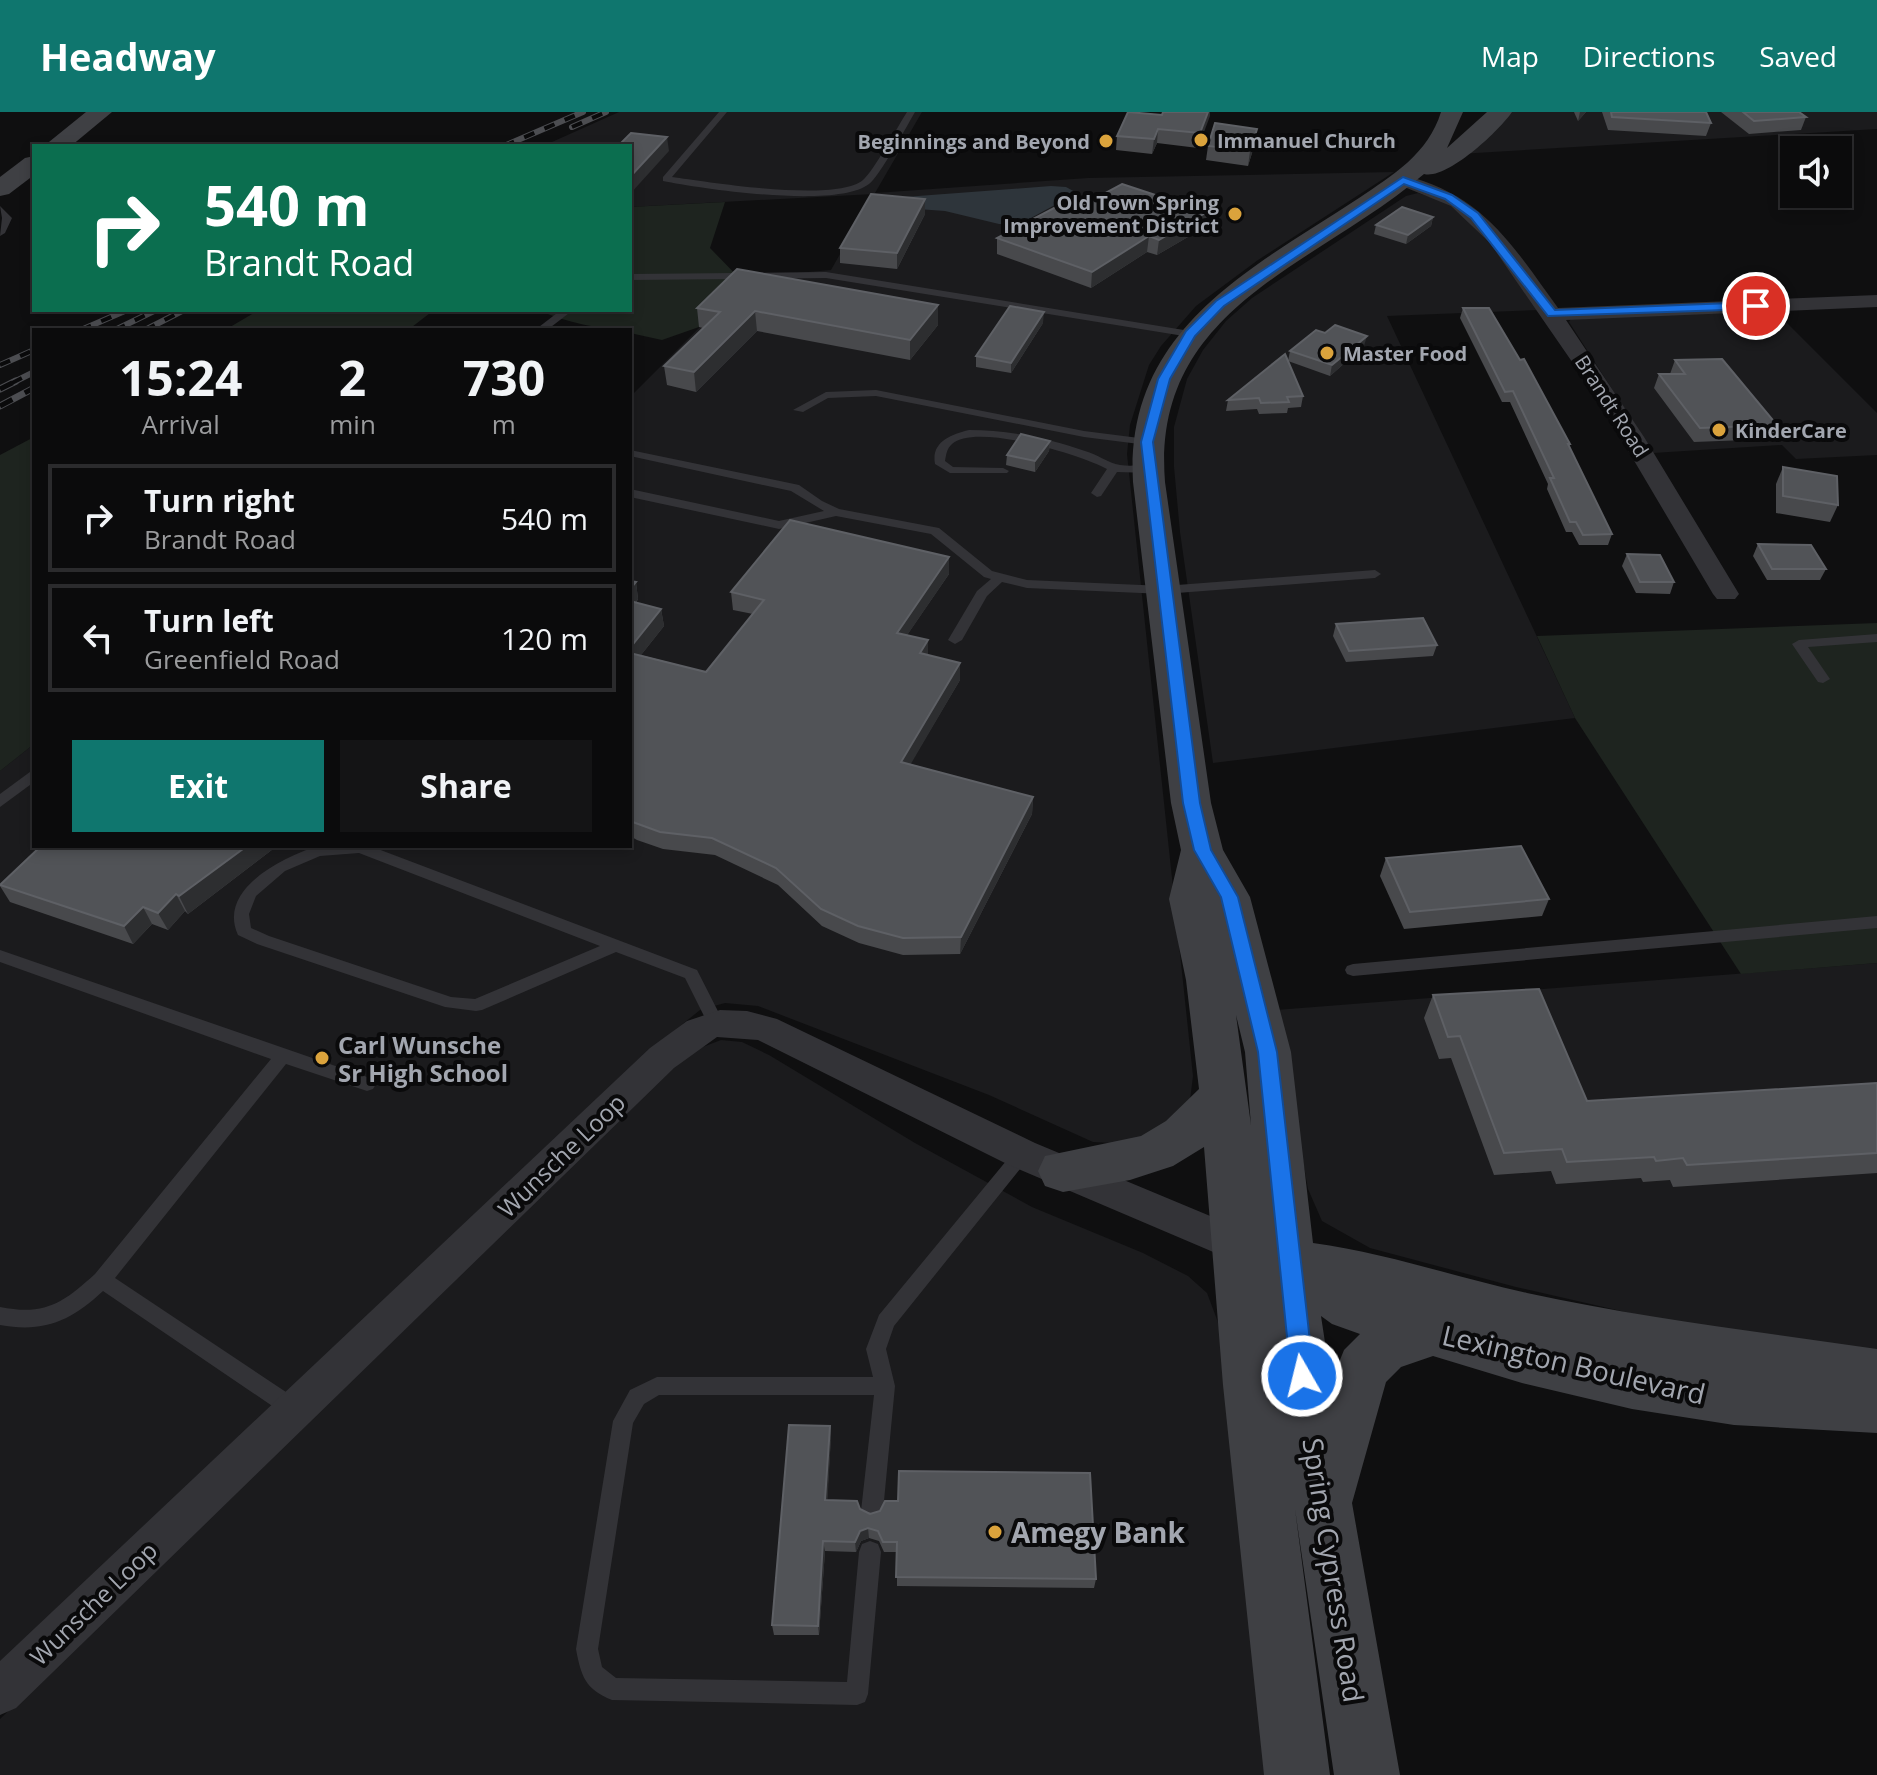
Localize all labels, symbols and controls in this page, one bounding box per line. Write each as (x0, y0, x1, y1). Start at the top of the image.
text: Headway (40, 30, 216, 82)
text: Map (1481, 37, 1539, 75)
text: Directions (1583, 37, 1715, 75)
text: Saved (1759, 37, 1837, 75)
place label: Immanuel Church (1217, 127, 1396, 154)
place label: Beginnings and Beyond (857, 128, 1090, 155)
marker: Immanuel Church (1192, 131, 1210, 149)
marker: Beginnings and Beyond (1097, 132, 1115, 150)
map controls (1780, 136, 1852, 208)
button: sound (1780, 136, 1852, 208)
text: 540 m (204, 166, 370, 242)
icon: right (72, 176, 176, 280)
place label: Old Town Spring Improvement District (1003, 189, 1220, 239)
marker: Old Town Spring Improvement District (1226, 205, 1244, 223)
text: Brandt Road (204, 238, 414, 287)
pin (1722, 272, 1790, 340)
icon: arrive (1734, 284, 1778, 328)
place label: Master Food (1343, 340, 1467, 367)
marker: Master Food (1318, 344, 1336, 362)
text: 15:24 (119, 345, 242, 410)
text: 2 (339, 345, 366, 410)
text: 730 (463, 345, 545, 410)
street label: Brandt Road (1569, 350, 1655, 462)
text: Arrival (141, 406, 220, 442)
text: min (329, 406, 376, 442)
text: m (492, 406, 516, 442)
place label: KinderCare (1735, 417, 1847, 444)
marker: KinderCare (1710, 421, 1728, 439)
text: Turn right (144, 480, 295, 521)
icon: right (76, 496, 120, 540)
text: 540 m (501, 498, 588, 539)
text: Brandt Road (144, 521, 296, 557)
text: Turn left (144, 600, 274, 641)
icon: left (76, 616, 120, 660)
text: 120 m (501, 618, 588, 659)
text: Greenfield Road (144, 641, 340, 677)
button: Exit (72, 740, 324, 832)
button: Share (340, 740, 592, 832)
place label: Carl Wunsche Sr High School (338, 1028, 508, 1089)
marker: Carl Wunsche Sr High School (313, 1049, 331, 1067)
street label: Wunsche Loop (490, 1086, 632, 1224)
street label: Lexington Boulevard (1439, 1315, 1709, 1413)
position arrow (1260, 1334, 1344, 1418)
street label: Spring Cypress Road (1294, 1435, 1374, 1705)
place label: Amegy Bank (1011, 1513, 1186, 1551)
marker: Amegy Bank (986, 1523, 1004, 1541)
street label: Wunsche Loop (22, 1534, 164, 1672)

